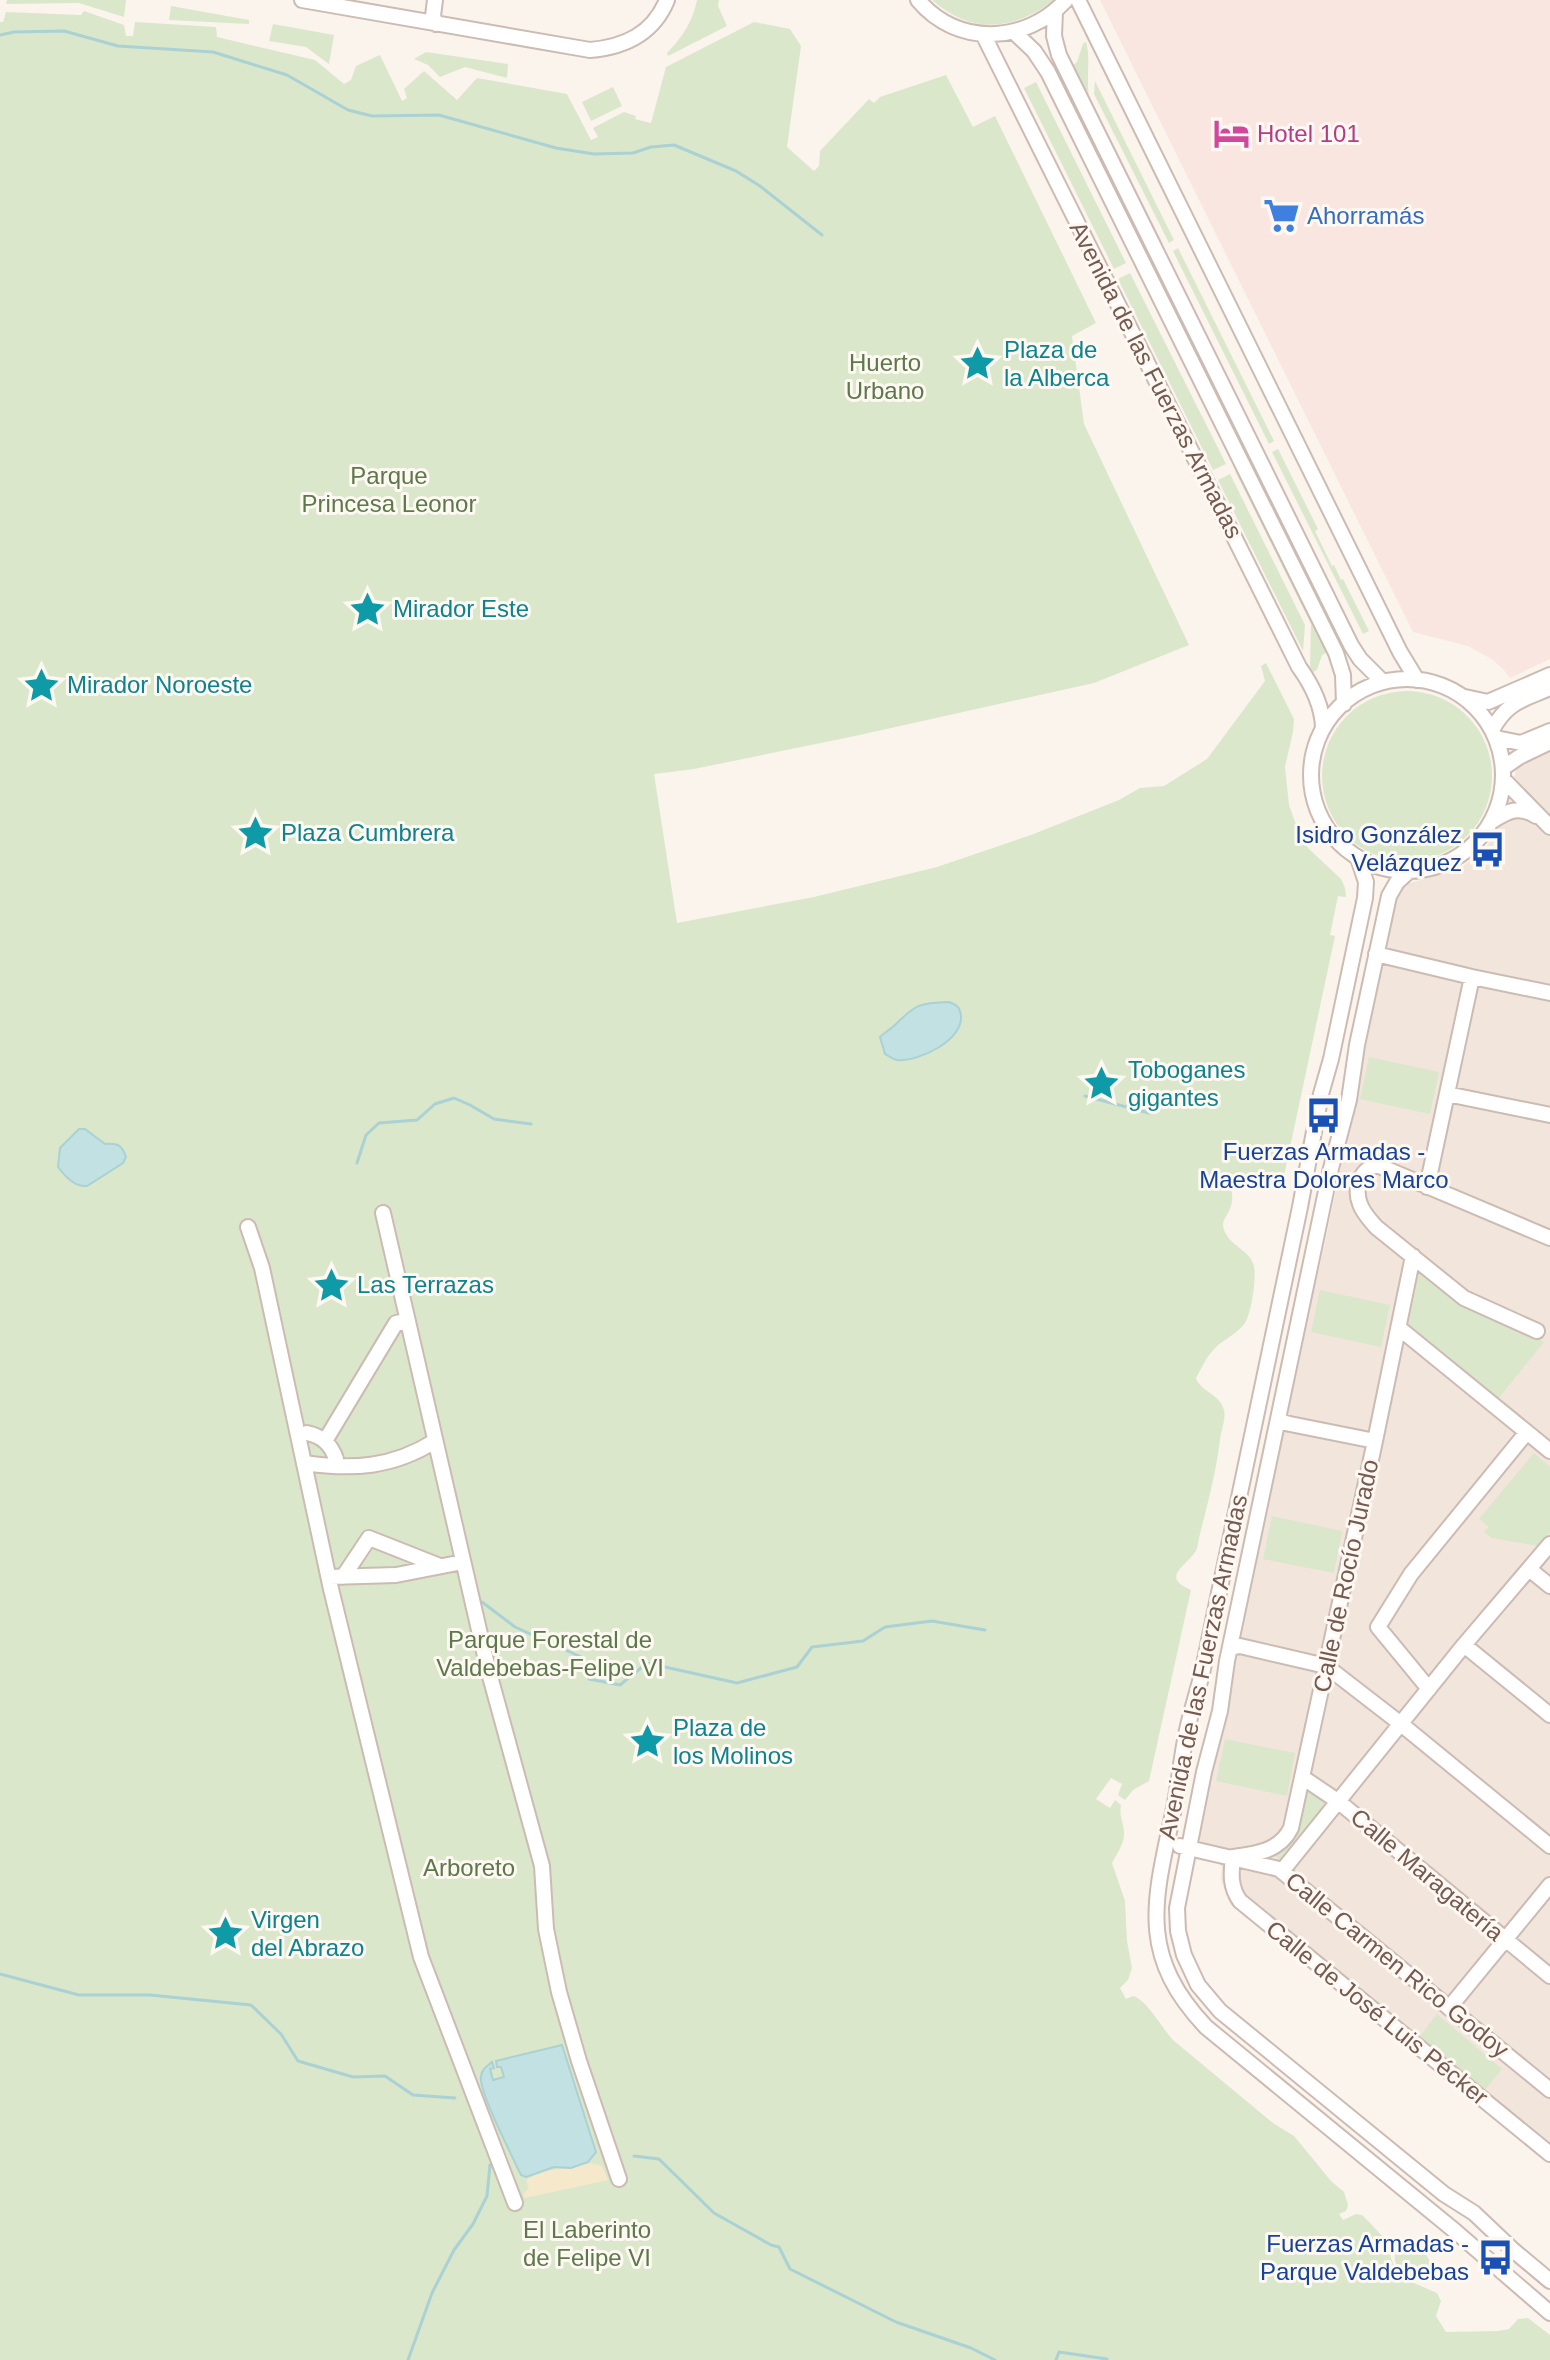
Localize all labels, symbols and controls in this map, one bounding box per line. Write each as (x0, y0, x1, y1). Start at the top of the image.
hotel icon: Hotel 101 (1212, 115, 1250, 153)
place label: Hotel 101 (1257, 120, 1360, 147)
supermarket icon: Ahorramás (1262, 197, 1300, 235)
place label: Ahorramás (1307, 202, 1424, 229)
street label: Avenida de las Fuerzas Armadas (1065, 217, 1248, 543)
place label: Plaza de la Alberca (1004, 336, 1110, 391)
place icon: Plaza de la Alberca (959, 345, 997, 383)
park label: Huerto Urbano (846, 349, 924, 404)
park label: Parque Princesa Leonor (302, 462, 476, 517)
place icon: Mirador Este (348, 590, 386, 628)
place label: Mirador Este (393, 595, 529, 622)
place icon: Mirador Noroeste (22, 666, 60, 704)
place label: Mirador Noroeste (67, 671, 252, 698)
place icon: Plaza Cumbrera (236, 814, 274, 852)
place label: Plaza Cumbrera (281, 819, 455, 846)
place label: Isidro González Velázquez (1295, 821, 1462, 876)
bus stop icon: Isidro González Velázquez (1469, 830, 1507, 868)
place label: Toboganes gigantes (1128, 1056, 1245, 1111)
place icon: Toboganes gigantes (1083, 1065, 1121, 1103)
bus stop icon: Fuerzas Armadas - Maestra Dolores Marco (1305, 1096, 1343, 1134)
place label: Fuerzas Armadas - Maestra Dolores Marco (1199, 1138, 1449, 1193)
place icon: Las Terrazas (312, 1266, 350, 1304)
place label: Las Terrazas (357, 1271, 494, 1298)
street label: Calle de Rocío Jurado (1308, 1457, 1383, 1695)
street label: Avenida de las Fuerzas Armadas (1153, 1492, 1252, 1842)
park label: Parque Forestal de Valdebebas-Felipe VI (436, 1626, 664, 1681)
place label: Plaza de los Molinos (673, 1714, 793, 1769)
place icon: Plaza de los Molinos (628, 1723, 666, 1761)
street label: Calle Maragatería (1346, 1803, 1510, 1947)
park label: Arboreto (423, 1854, 515, 1881)
street label: Calle Carmen Rico Godoy (1280, 1866, 1514, 2063)
place label: Virgen del Abrazo (251, 1906, 364, 1961)
place icon: Virgen del Abrazo (206, 1915, 244, 1953)
street label: Calle de José Luis Pécker (1261, 1915, 1494, 2110)
park label: El Laberinto de Felipe VI (523, 2216, 651, 2271)
place label: Fuerzas Armadas - Parque Valdebebas (1260, 2230, 1469, 2285)
bus stop icon: Fuerzas Armadas - Parque Valdebebas (1476, 2239, 1514, 2277)

